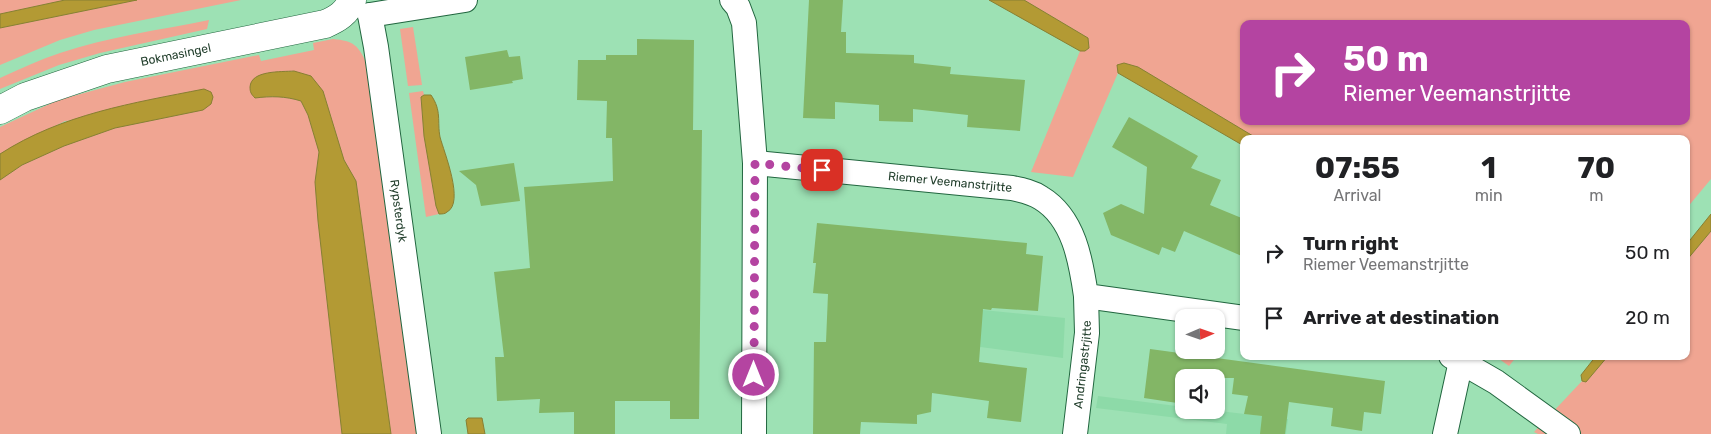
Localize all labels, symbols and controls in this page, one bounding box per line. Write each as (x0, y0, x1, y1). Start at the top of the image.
text: 50 m (1343, 38, 1429, 80)
icon: right (1260, 40, 1325, 105)
street label: Bokmasingel (139, 41, 212, 69)
text: Riemer Veemanstrjitte (1343, 80, 1571, 107)
pin (801, 149, 843, 191)
text: 07:55 (1315, 150, 1400, 186)
text: 1 (1481, 150, 1496, 186)
text: 70 (1578, 150, 1615, 186)
icon: arrive (808, 156, 836, 184)
street label: Riemer Veemanstrjitte (887, 169, 1013, 195)
street label: Rypsterdyk (387, 178, 410, 244)
text: Arrival (1333, 186, 1381, 205)
text: min (1475, 186, 1503, 205)
text: m (1589, 186, 1603, 205)
text: Turn right (1303, 232, 1398, 255)
icon: right (1260, 239, 1288, 267)
text: 50 m (1625, 241, 1670, 264)
text: Riemer Veemanstrjitte (1303, 255, 1469, 274)
icon: arrive (1260, 304, 1288, 332)
text: Arrive at destination (1303, 306, 1499, 329)
text: 20 m (1625, 306, 1670, 329)
north arrow (1175, 309, 1225, 359)
map controls (1175, 309, 1225, 419)
street label: Andringastrjitte (1071, 320, 1094, 409)
position arrow (727, 348, 779, 400)
button: sound (1175, 369, 1225, 419)

